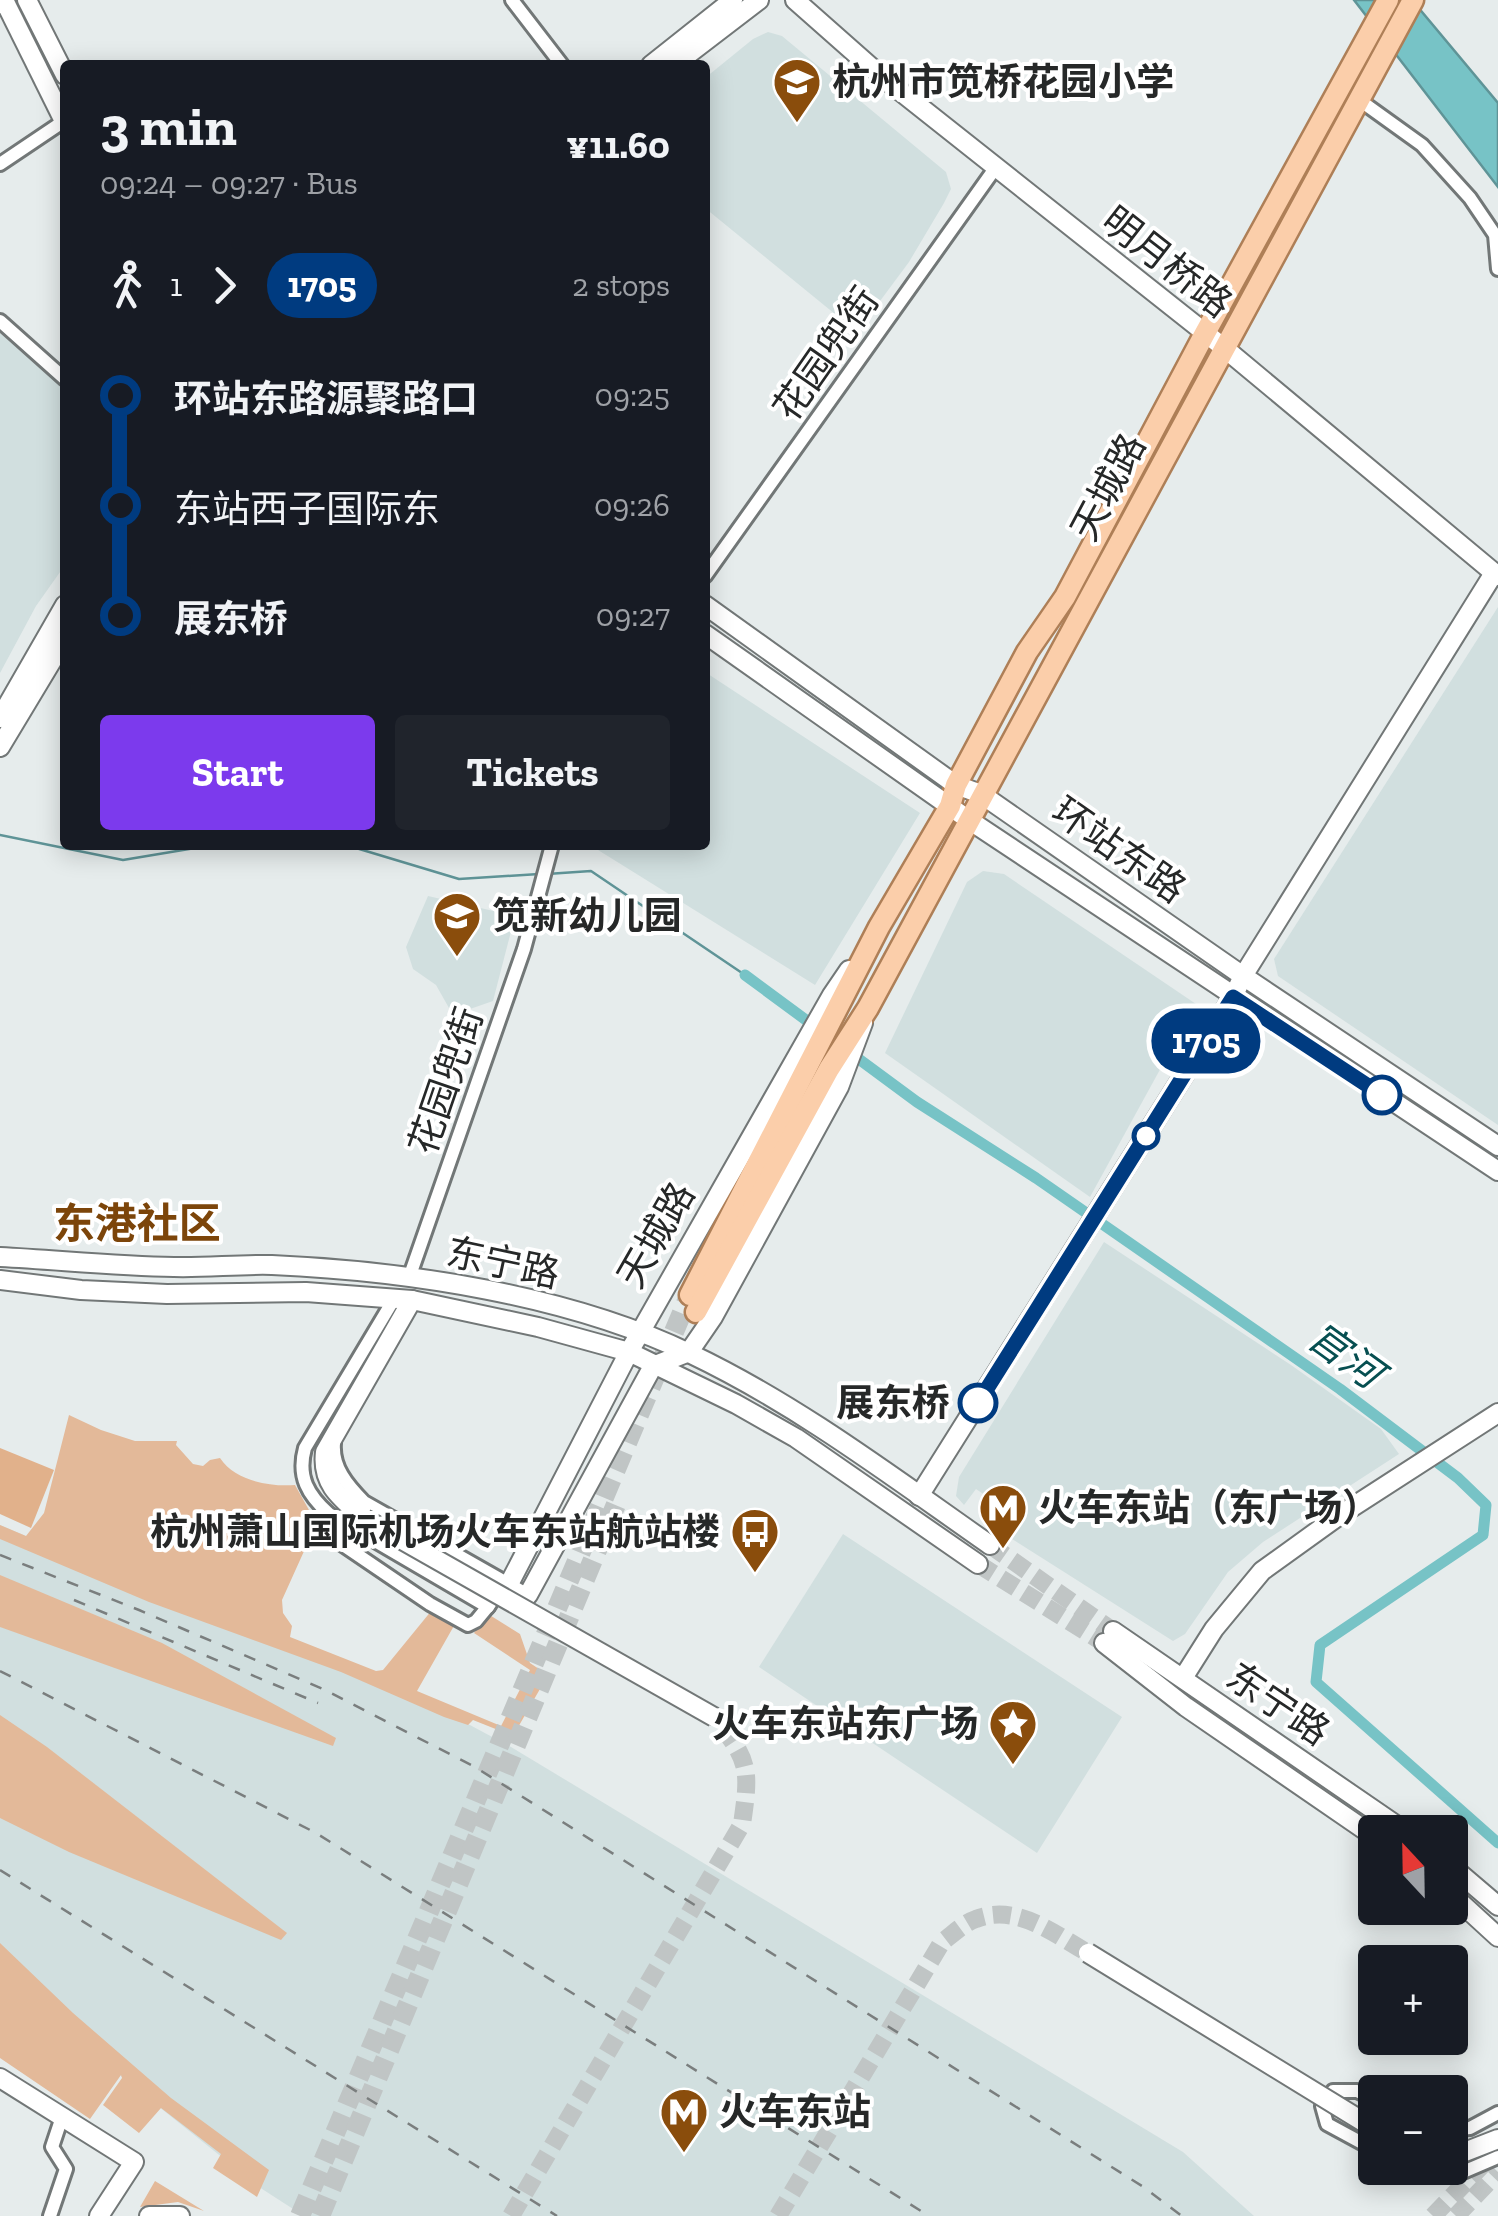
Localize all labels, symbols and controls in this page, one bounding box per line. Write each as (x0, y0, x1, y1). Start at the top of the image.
school or university icon: 杭州市笕桥花园小学 (771, 56, 823, 124)
place label: 杭州市笕桥花园小学 (832, 59, 1174, 105)
text: 3 min (100, 93, 237, 159)
text: ¥11.60 (566, 122, 670, 168)
text: 09:24 – 09:27 · Bus (100, 164, 358, 202)
street label: 明月桥路 (1093, 197, 1241, 327)
icon: walk (100, 258, 155, 313)
icon: forward (197, 258, 252, 313)
text: 1705 (287, 264, 357, 306)
text: 1 (170, 266, 182, 304)
text: 2 stops (572, 266, 670, 304)
street label: 花园兜街 (764, 279, 888, 429)
text: 环站东路源聚路口 (174, 376, 478, 422)
text: 09:25 (595, 376, 670, 414)
street label: 天城路 (1061, 426, 1155, 548)
text: 东站西子国际东 (174, 486, 440, 532)
text: 09:26 (594, 486, 670, 524)
text: 展东桥 (174, 596, 288, 642)
text: 09:27 (596, 596, 670, 634)
button: Start (100, 715, 375, 830)
button: Tickets (395, 715, 670, 830)
street label: 环站东路 (1044, 788, 1194, 912)
school or university icon: 笕新幼儿园 (431, 890, 483, 958)
place label: 笕新幼儿园 (492, 893, 682, 939)
street label: 花园兜街 (400, 1002, 492, 1160)
line badge: 1705 (1136, 1008, 1276, 1074)
text: 1705 (1171, 1020, 1241, 1062)
unlabelled marker (1363, 1076, 1401, 1114)
unlabelled marker (1133, 1123, 1159, 1149)
street label: 天城路 (608, 1174, 704, 1296)
district label: 东港社区 (53, 1198, 221, 1249)
street label: 东宁路 (442, 1229, 564, 1297)
water label: 官河 (1299, 1312, 1397, 1402)
place label: 展东桥 (836, 1380, 950, 1426)
marker: 展东桥 (959, 1384, 997, 1422)
metro station icon: 火车东站（东广场） (977, 1482, 1029, 1550)
place label: 火车东站（东广场） (1038, 1485, 1380, 1531)
bus stop icon: 杭州萧山国际机场火车东站航站楼 (729, 1506, 781, 1574)
place label: 杭州萧山国际机场火车东站航站楼 (150, 1509, 720, 1555)
street label: 东宁路 (1218, 1653, 1338, 1755)
place icon: 火车东站东广场 (987, 1698, 1039, 1766)
place label: 火车东站东广场 (712, 1701, 978, 1747)
north arrow (1358, 1815, 1468, 1925)
map controls (1358, 1815, 1468, 2185)
button: + (1358, 1945, 1468, 2055)
button: − (1358, 2075, 1468, 2185)
metro station icon: 火车东站 (658, 2086, 710, 2154)
place label: 火车东站 (719, 2089, 871, 2135)

